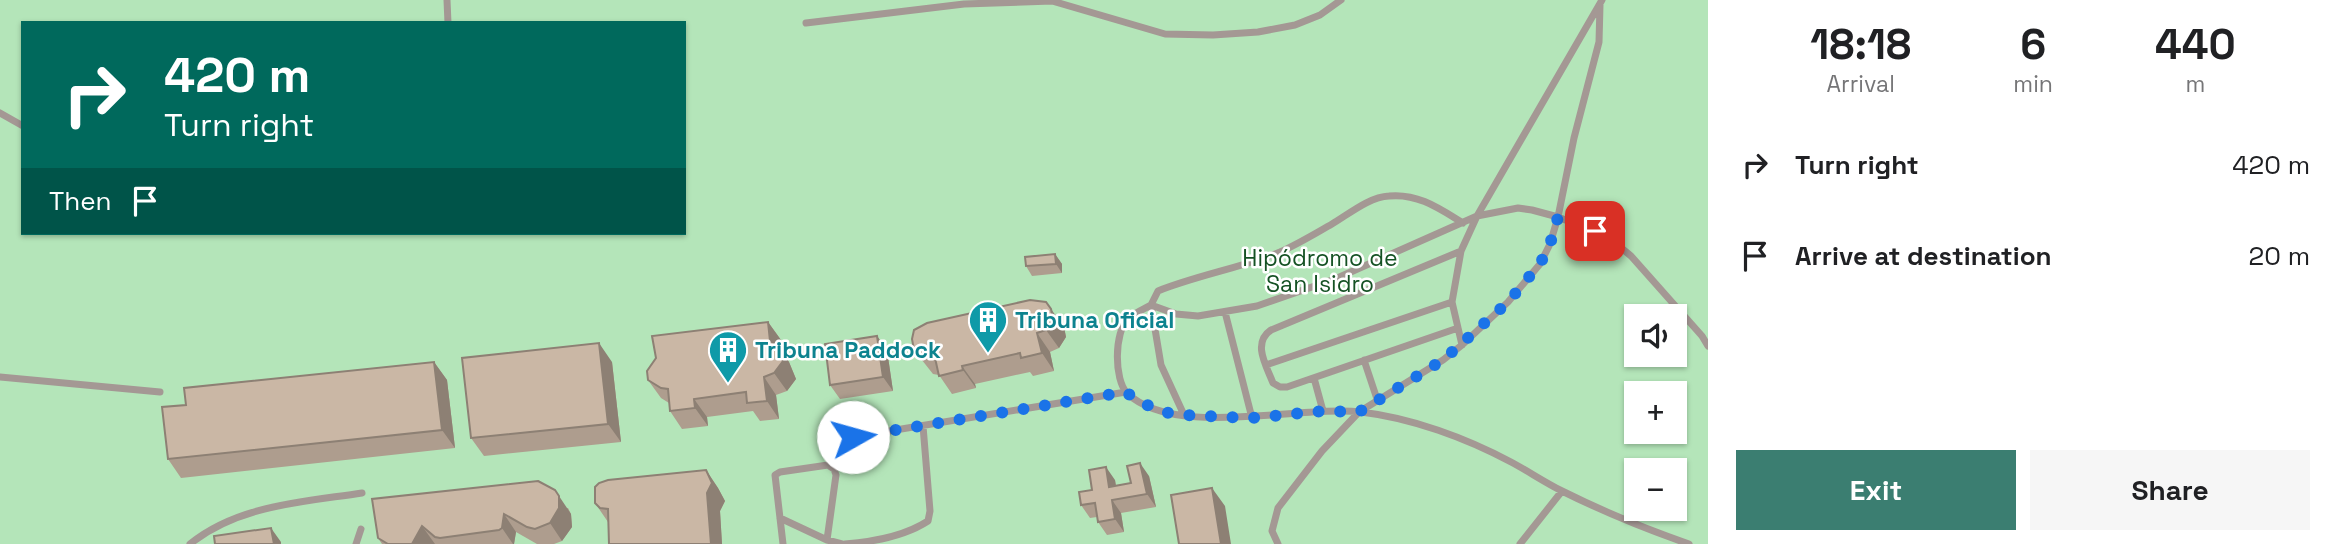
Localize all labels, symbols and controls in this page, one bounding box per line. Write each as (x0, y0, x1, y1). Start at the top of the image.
text: 18:18 (1810, 18, 1911, 71)
text: 6 (2020, 18, 2046, 71)
text: 440 (2155, 18, 2236, 71)
text: 420 m (164, 44, 310, 106)
icon: right (49, 49, 140, 140)
text: Arrival (1826, 69, 1895, 99)
text: min (2013, 69, 2053, 99)
text: m (2186, 69, 2205, 99)
text: Turn right (164, 105, 314, 145)
icon: right (1736, 146, 1774, 184)
text: Turn right (1795, 148, 1919, 182)
text: 420 m (2232, 148, 2310, 182)
icon: arrive (126, 182, 164, 220)
text: Then (49, 184, 112, 218)
pin (1565, 201, 1625, 261)
icon: arrive (1576, 212, 1614, 250)
icon: arrive (1736, 237, 1774, 275)
text: Arrive at destination (1795, 239, 2052, 273)
text: 20 m (2249, 239, 2310, 273)
park label: Hipódromo de San Isidro (1242, 243, 1398, 299)
building icon: Tribuna Oficial (967, 299, 1009, 354)
map controls (1624, 304, 1687, 521)
button: sound (1624, 304, 1687, 367)
place label: Tribuna Oficial (1015, 305, 1174, 335)
building icon: Tribuna Paddock (707, 329, 749, 384)
place label: Tribuna Paddock (755, 335, 941, 365)
button: + (1624, 381, 1687, 444)
position arrow (816, 400, 890, 474)
button: Exit (1736, 450, 2016, 530)
button: Share (2030, 450, 2310, 530)
button: − (1624, 458, 1687, 521)

